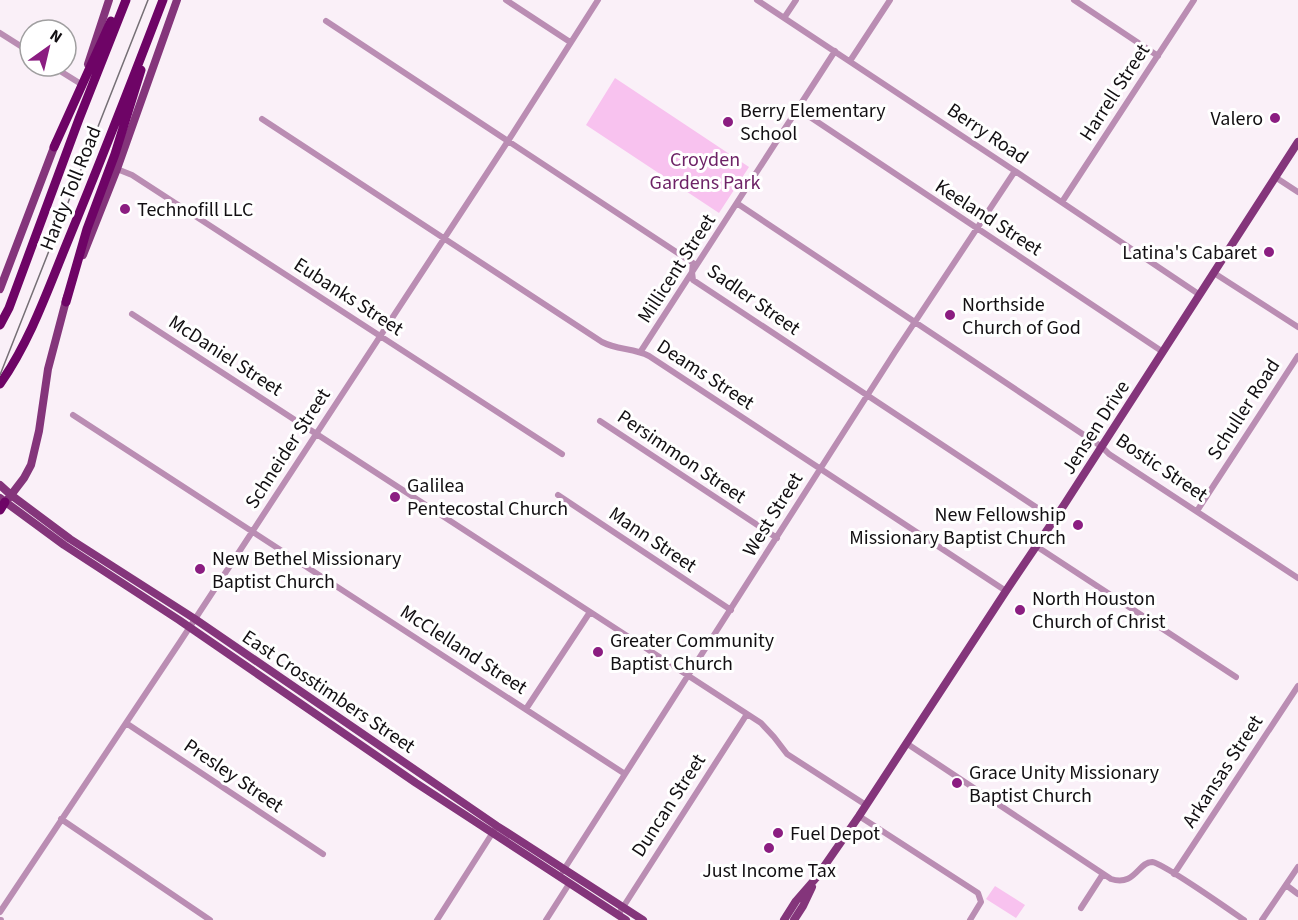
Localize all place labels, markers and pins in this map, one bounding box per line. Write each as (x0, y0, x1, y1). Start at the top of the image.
place label: Berry Elementary School (740, 97, 886, 148)
place label: Valero (1210, 105, 1263, 133)
marker: Valero (1268, 111, 1282, 125)
marker: Berry Elementary School (721, 115, 735, 129)
place label: Technofill LLC (137, 196, 253, 224)
marker: Technofill LLC (118, 202, 132, 216)
place label: Latina's Cabaret (1122, 239, 1257, 267)
marker: Latina's Cabaret (1262, 245, 1276, 259)
place label: Northside Church of God (962, 291, 1081, 342)
marker: Northside Church of God (943, 308, 957, 322)
place label: Galilea Pentecostal Church (407, 472, 568, 523)
marker: Galilea Pentecostal Church (388, 490, 402, 504)
place label: New Fellowship Missionary Baptist Church (849, 501, 1066, 552)
marker: New Fellowship Missionary Baptist Church (1071, 518, 1085, 532)
place label: New Bethel Missionary Baptist Church (212, 545, 402, 596)
marker: New Bethel Missionary Baptist Church (193, 562, 207, 576)
place label: North Houston Church of Christ (1032, 585, 1166, 636)
marker: North Houston Church of Christ (1013, 603, 1027, 617)
place label: Greater Community Baptist Church (610, 627, 775, 678)
marker: Greater Community Baptist Church (591, 645, 605, 659)
place label: Grace Unity Missionary Baptist Church (969, 759, 1160, 810)
marker: Grace Unity Missionary Baptist Church (950, 776, 964, 790)
place label: Fuel Depot (790, 820, 880, 848)
marker: Fuel Depot (771, 826, 785, 840)
marker: Just Income Tax (762, 841, 776, 855)
place label: Just Income Tax (702, 857, 836, 885)

